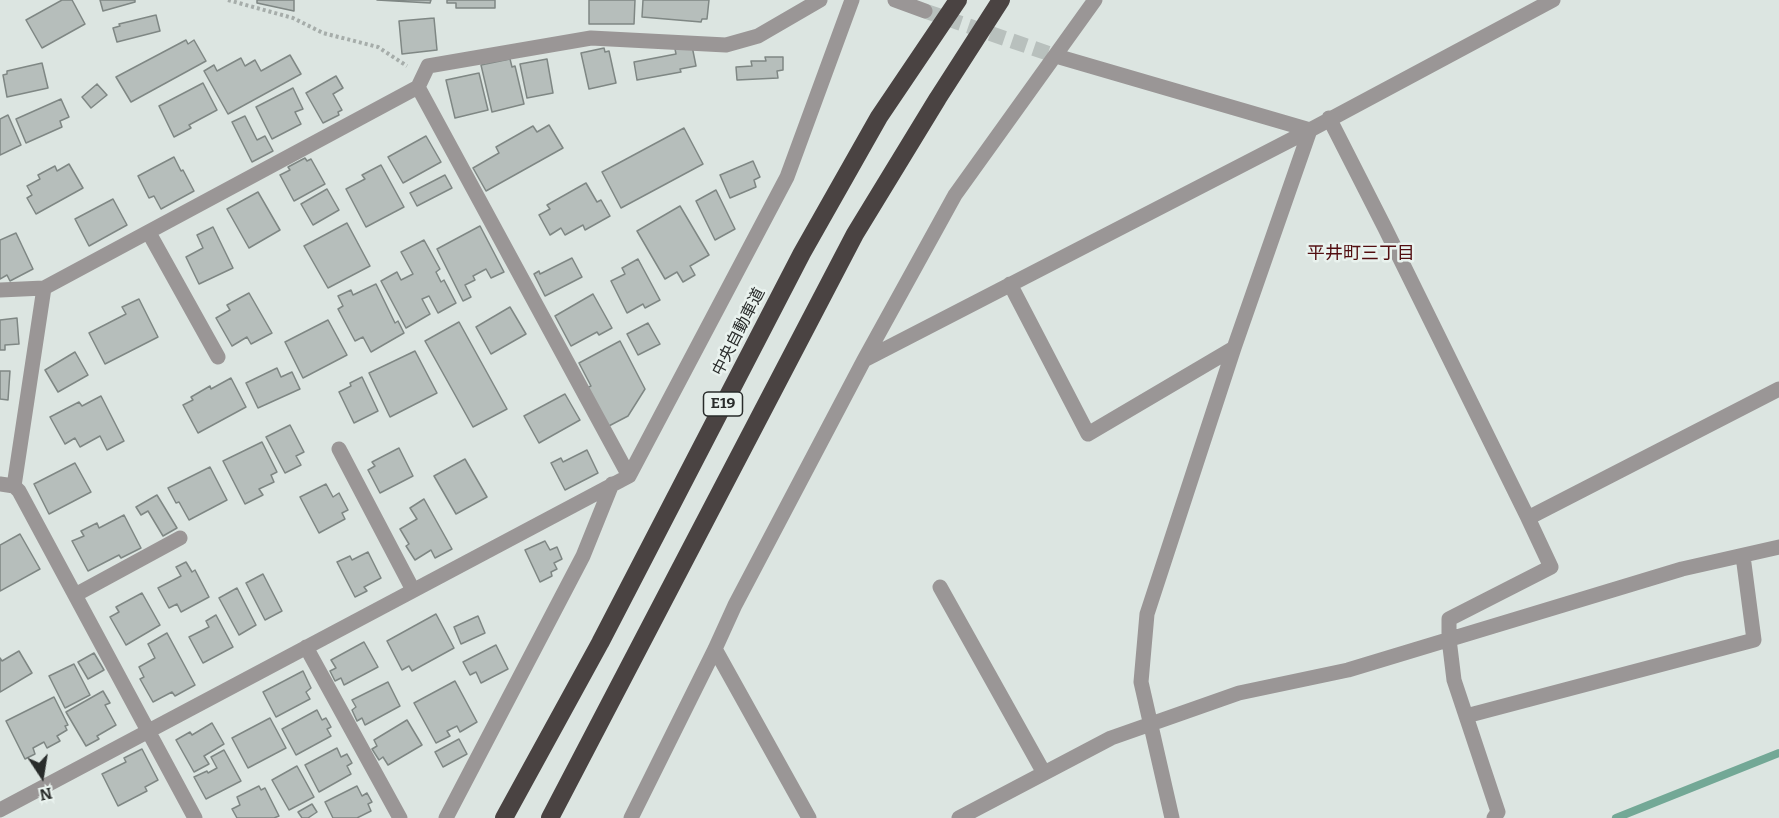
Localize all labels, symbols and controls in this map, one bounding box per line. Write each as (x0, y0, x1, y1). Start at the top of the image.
district label: 平井町三丁目 (1307, 243, 1415, 265)
street label: 中央自動車道 (709, 285, 769, 379)
road number: E19 (704, 392, 742, 416)
north arrow (12, 746, 72, 806)
text: N (38, 784, 54, 805)

